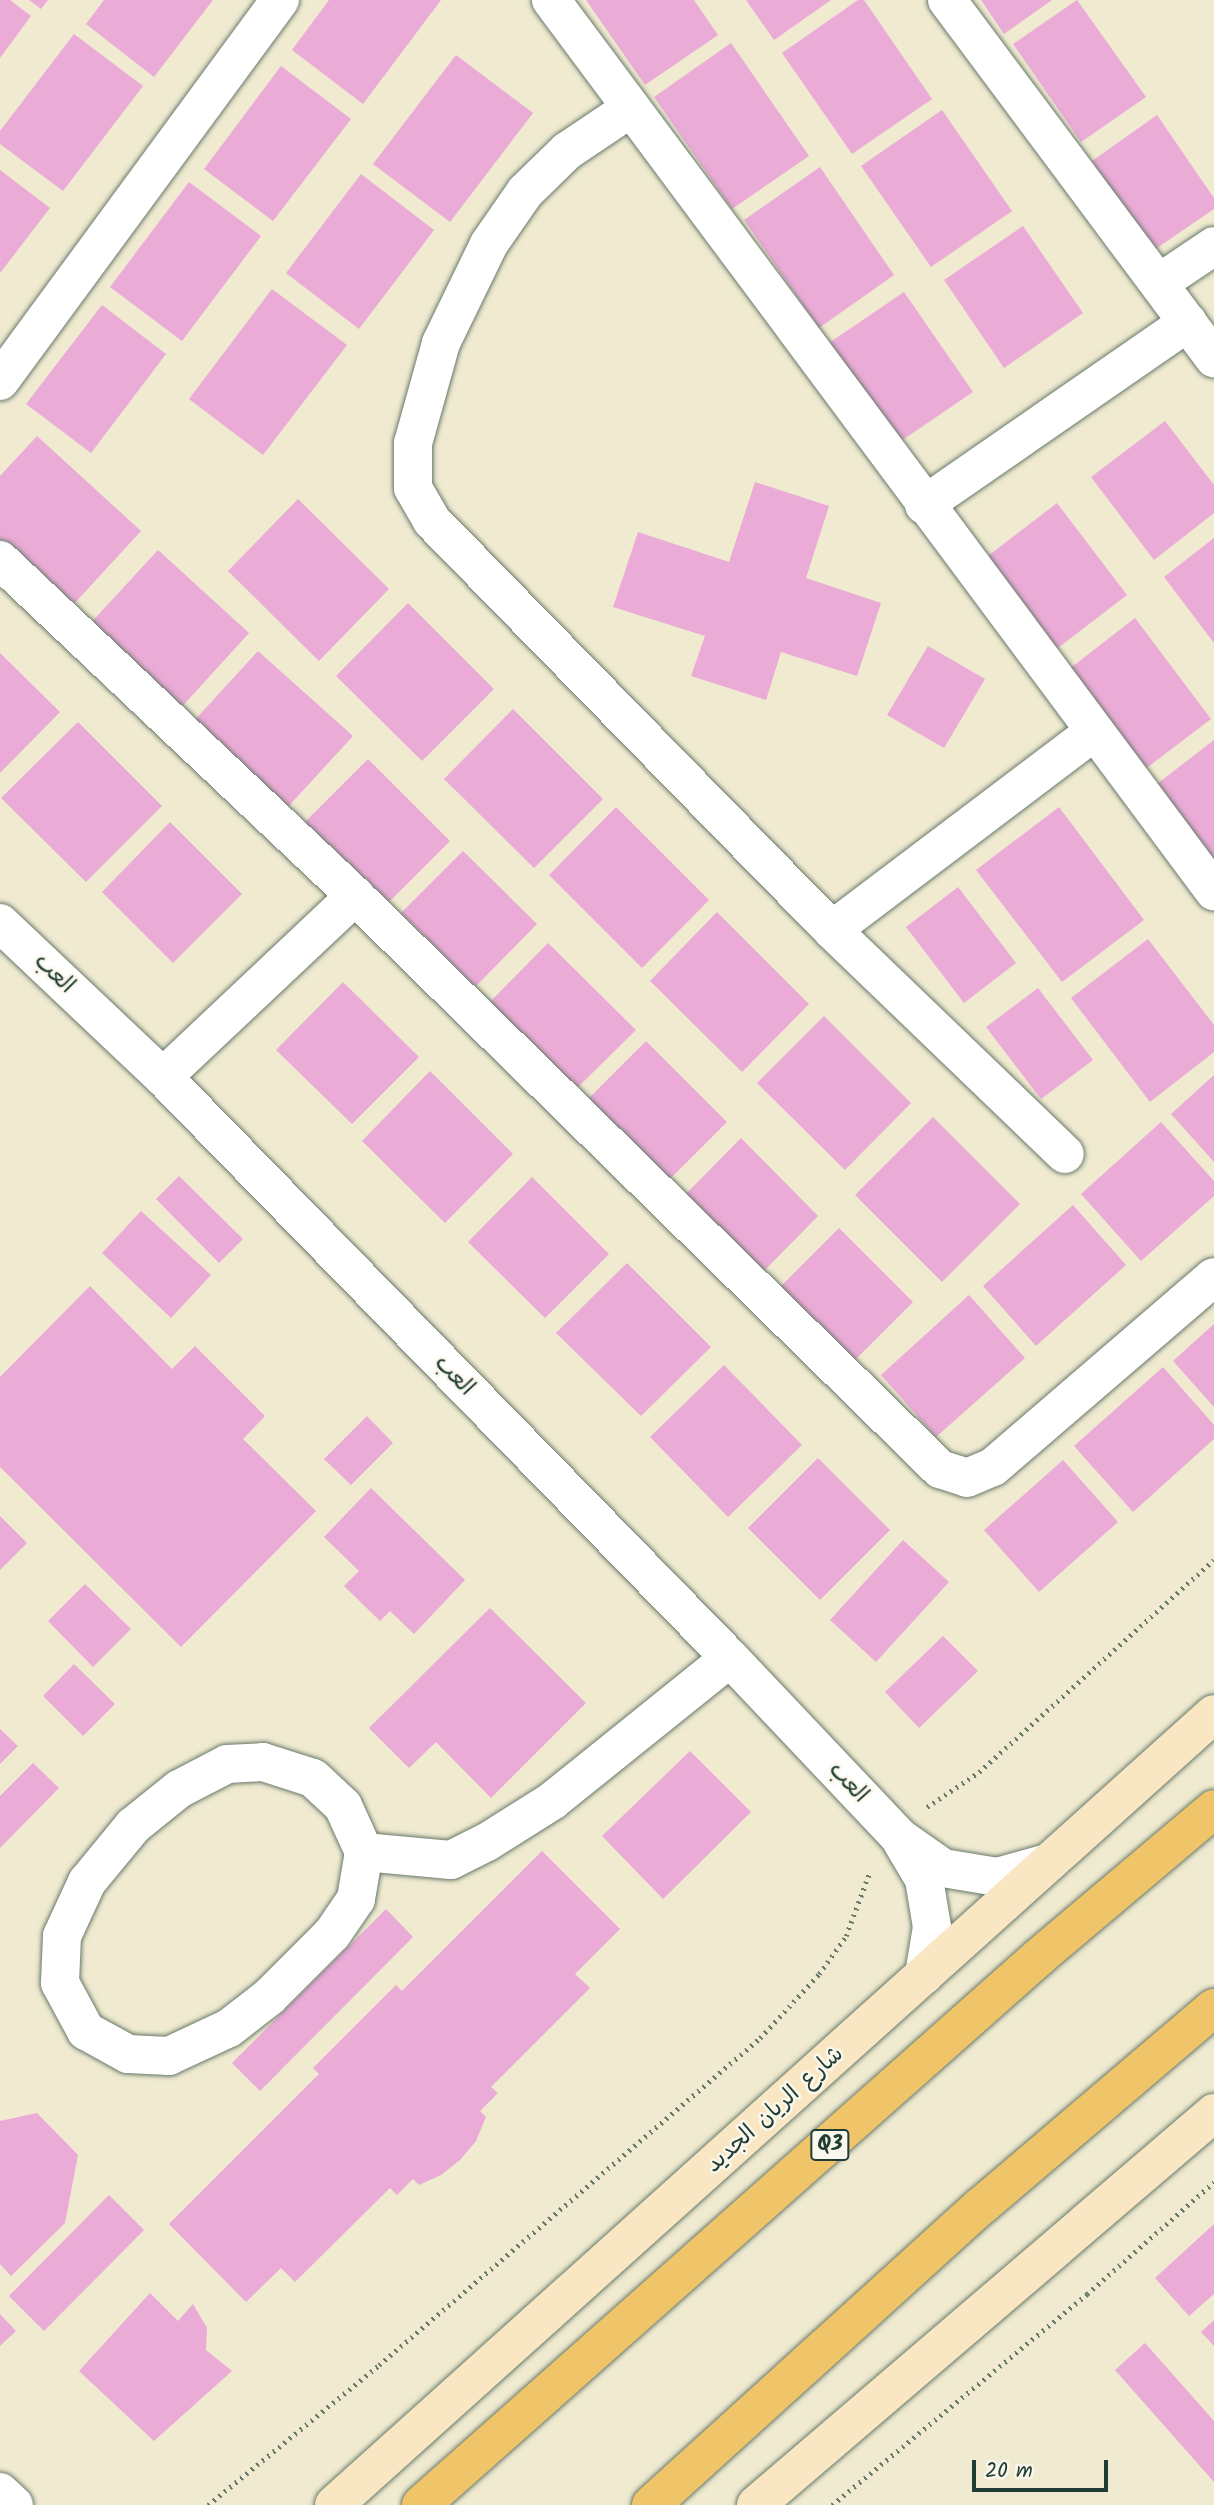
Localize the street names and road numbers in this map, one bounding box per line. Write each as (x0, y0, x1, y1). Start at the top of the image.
street label: العب (28, 948, 80, 1000)
street label: العب (428, 1350, 480, 1402)
street label: العب (822, 1757, 874, 1809)
street label: شارع الريان الجديد (700, 2041, 850, 2179)
road number: Q3 (809, 2128, 851, 2162)

